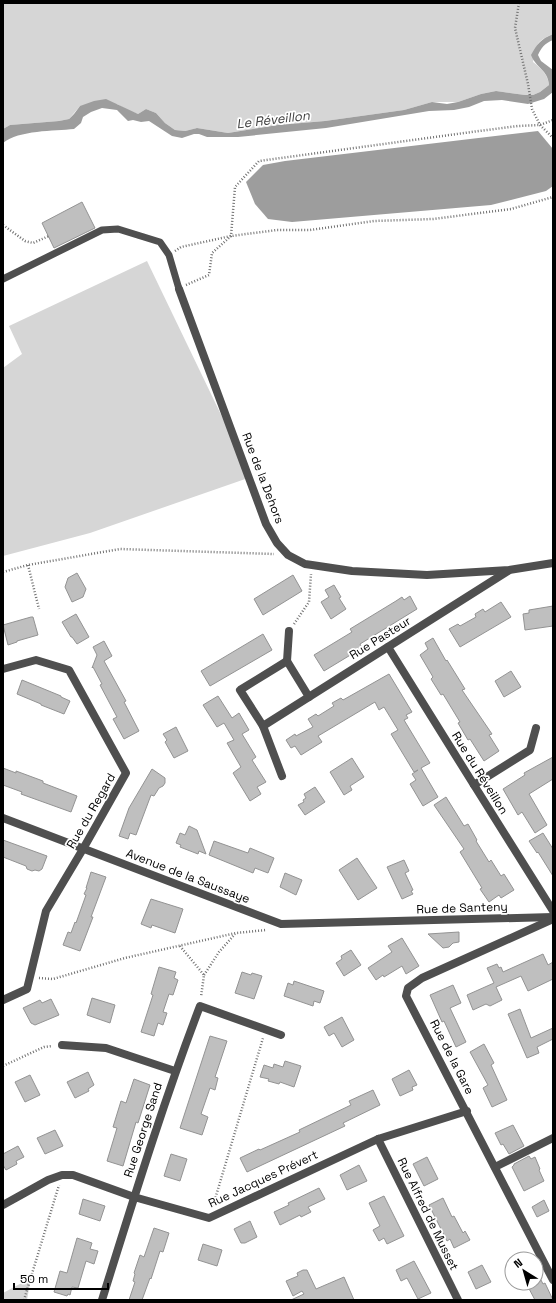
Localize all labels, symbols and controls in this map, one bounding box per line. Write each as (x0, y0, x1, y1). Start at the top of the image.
water label: Le Réveillon (235, 106, 312, 132)
street label: Rue de la Dehors (238, 430, 288, 526)
street label: Rue Pasteur (346, 613, 414, 663)
street label: Rue du Réveillon (448, 729, 512, 817)
street label: Rue du Regard (63, 770, 119, 852)
street label: Avenue de la Saussaye (124, 845, 252, 907)
street label: Rue de Santeny (416, 898, 508, 918)
street label: Rue de la Gare (426, 1017, 478, 1097)
street label: Rue George Sand (120, 1080, 166, 1180)
street label: Rue Jacques Prévert (206, 1147, 320, 1211)
street label: Rue Alfred de Musset (394, 1155, 462, 1273)
north arrow (504, 1251, 544, 1291)
text: N (511, 1255, 525, 1271)
scale bar (14, 1265, 108, 1291)
text: 50 m (20, 1271, 48, 1287)

